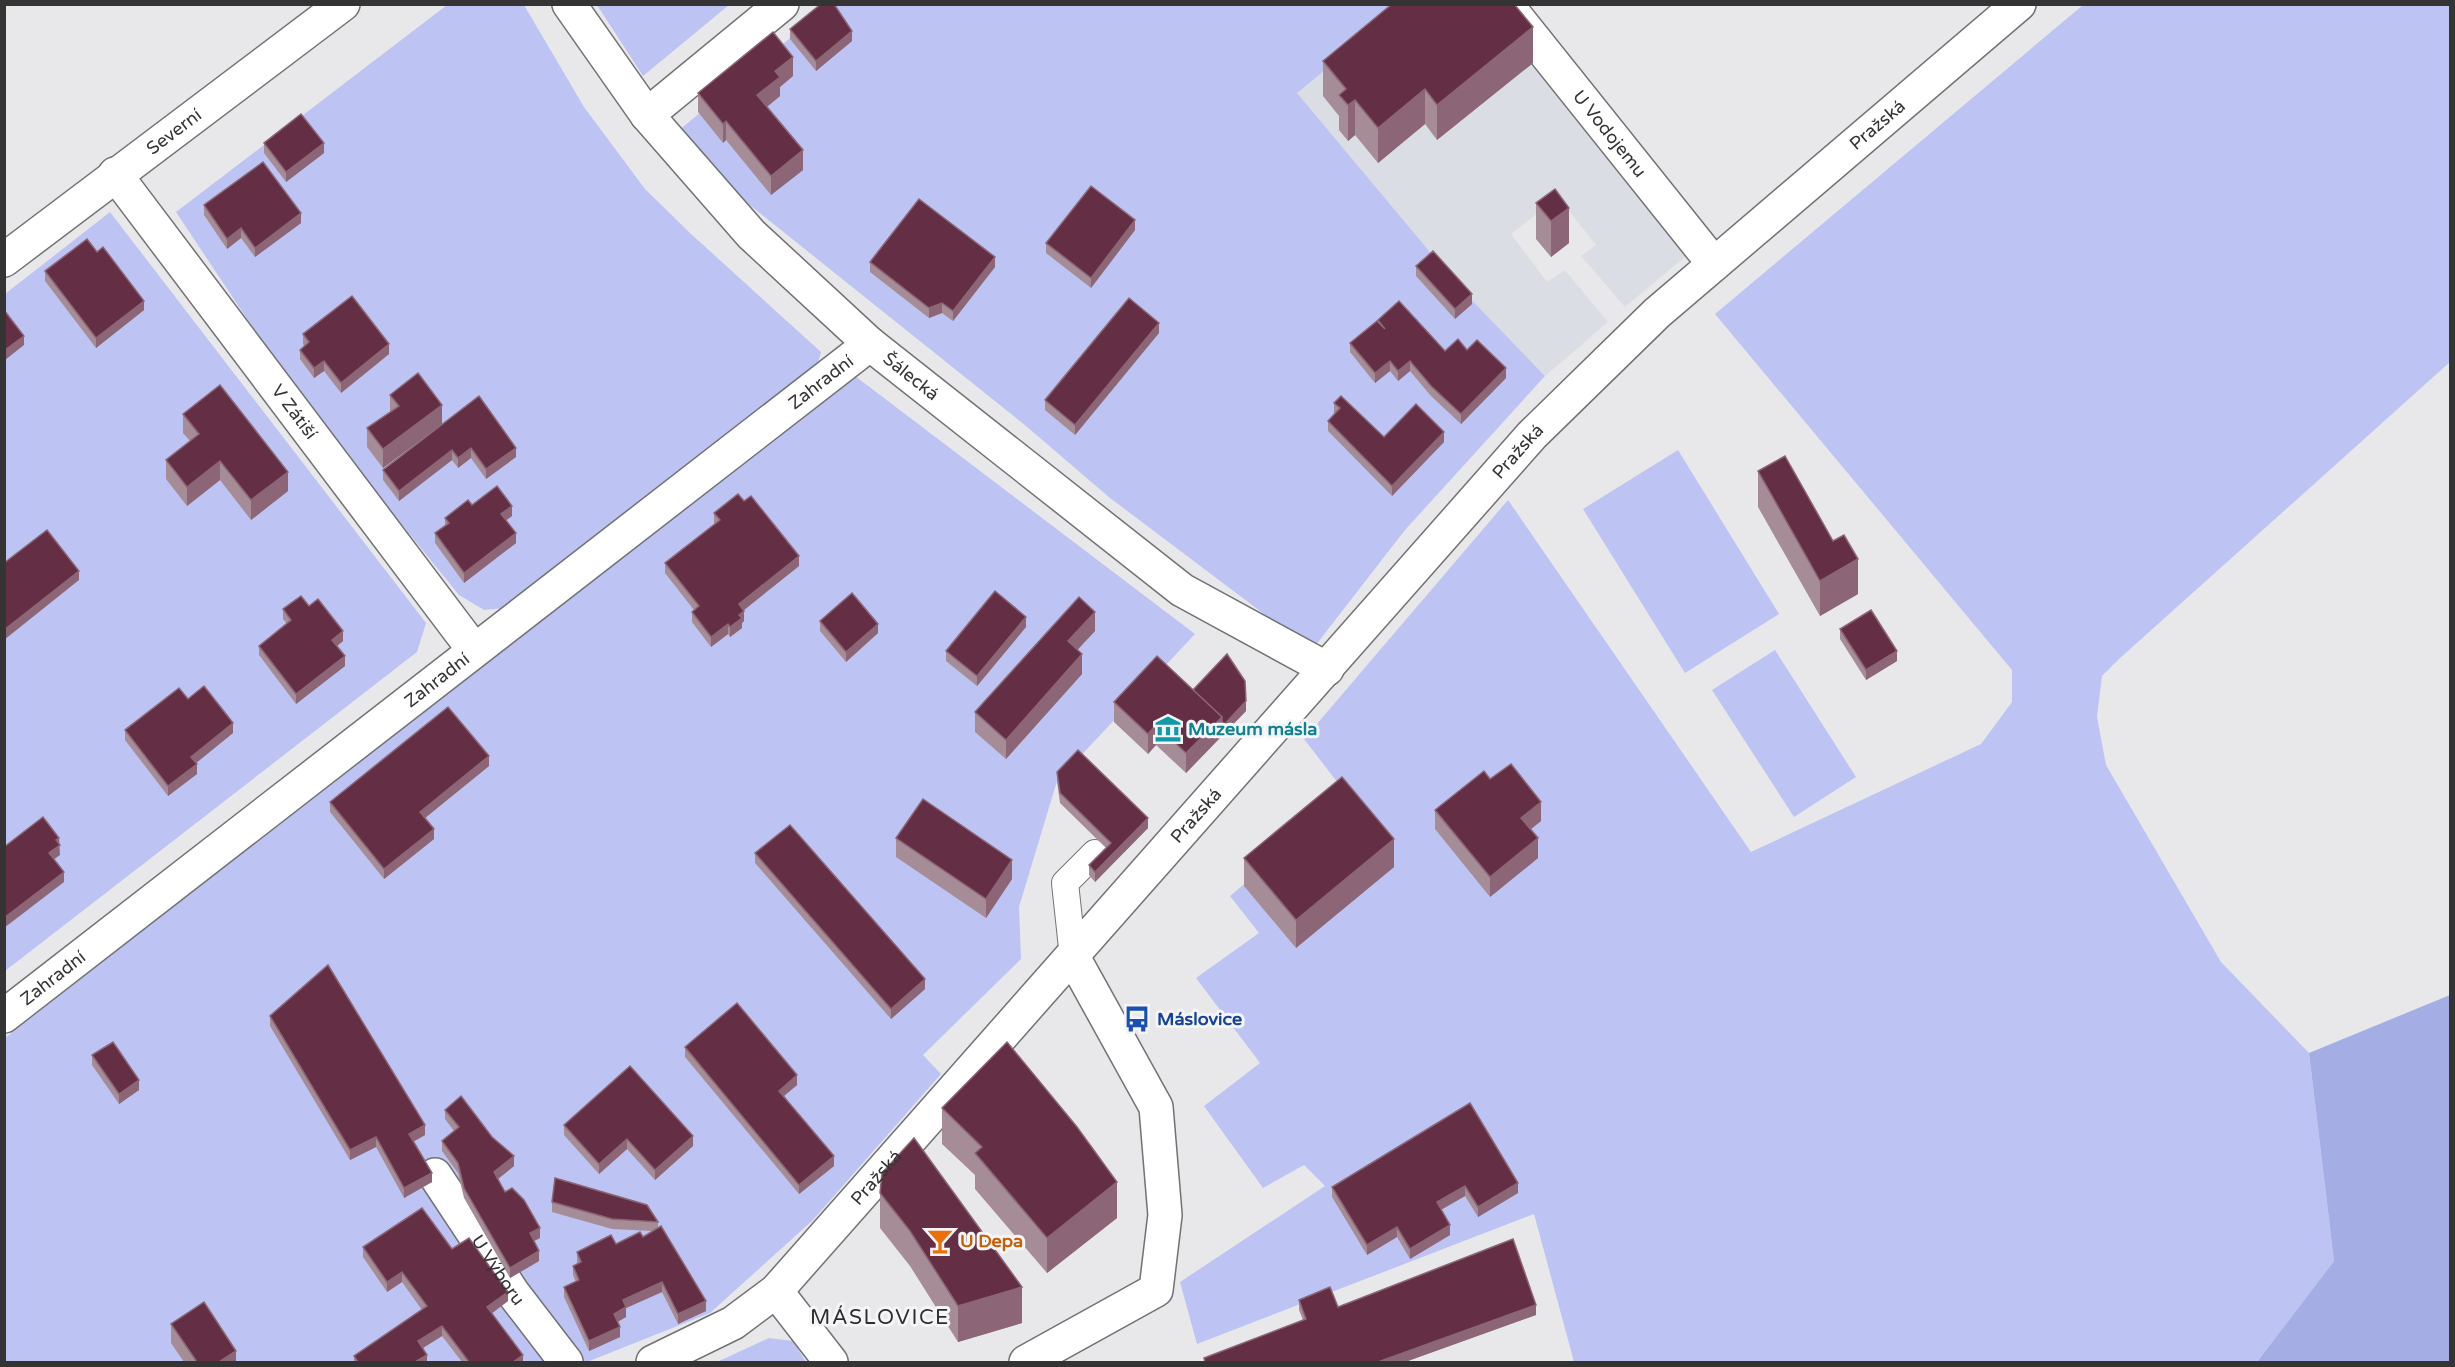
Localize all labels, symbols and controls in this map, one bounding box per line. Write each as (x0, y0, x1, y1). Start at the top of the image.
street label: U Vodojemu (1568, 86, 1651, 182)
street label: Pražská (1845, 95, 1910, 155)
street label: Severní (142, 104, 206, 159)
street label: Šálecká (879, 347, 943, 405)
street label: Zahradní (784, 350, 858, 414)
street label: V Zátiší (267, 380, 323, 444)
street label: Pražská (1487, 419, 1548, 483)
street label: Zahradní (400, 648, 474, 712)
museum icon: Muzeum másla (1153, 714, 1183, 744)
place label: Muzeum másla (1188, 718, 1317, 740)
street label: Pražská (1166, 783, 1226, 848)
street label: Zahradní (16, 946, 90, 1010)
bus stop icon: Máslovice (1122, 1004, 1152, 1034)
place label: Máslovice (1157, 1008, 1242, 1030)
street label: Pražská (846, 1145, 906, 1210)
bar icon: U Depa (925, 1226, 955, 1256)
place label: U Depa (960, 1230, 1023, 1252)
street label: U Výboru (467, 1231, 529, 1310)
district label: MÁSLOVICE (810, 1305, 950, 1330)

